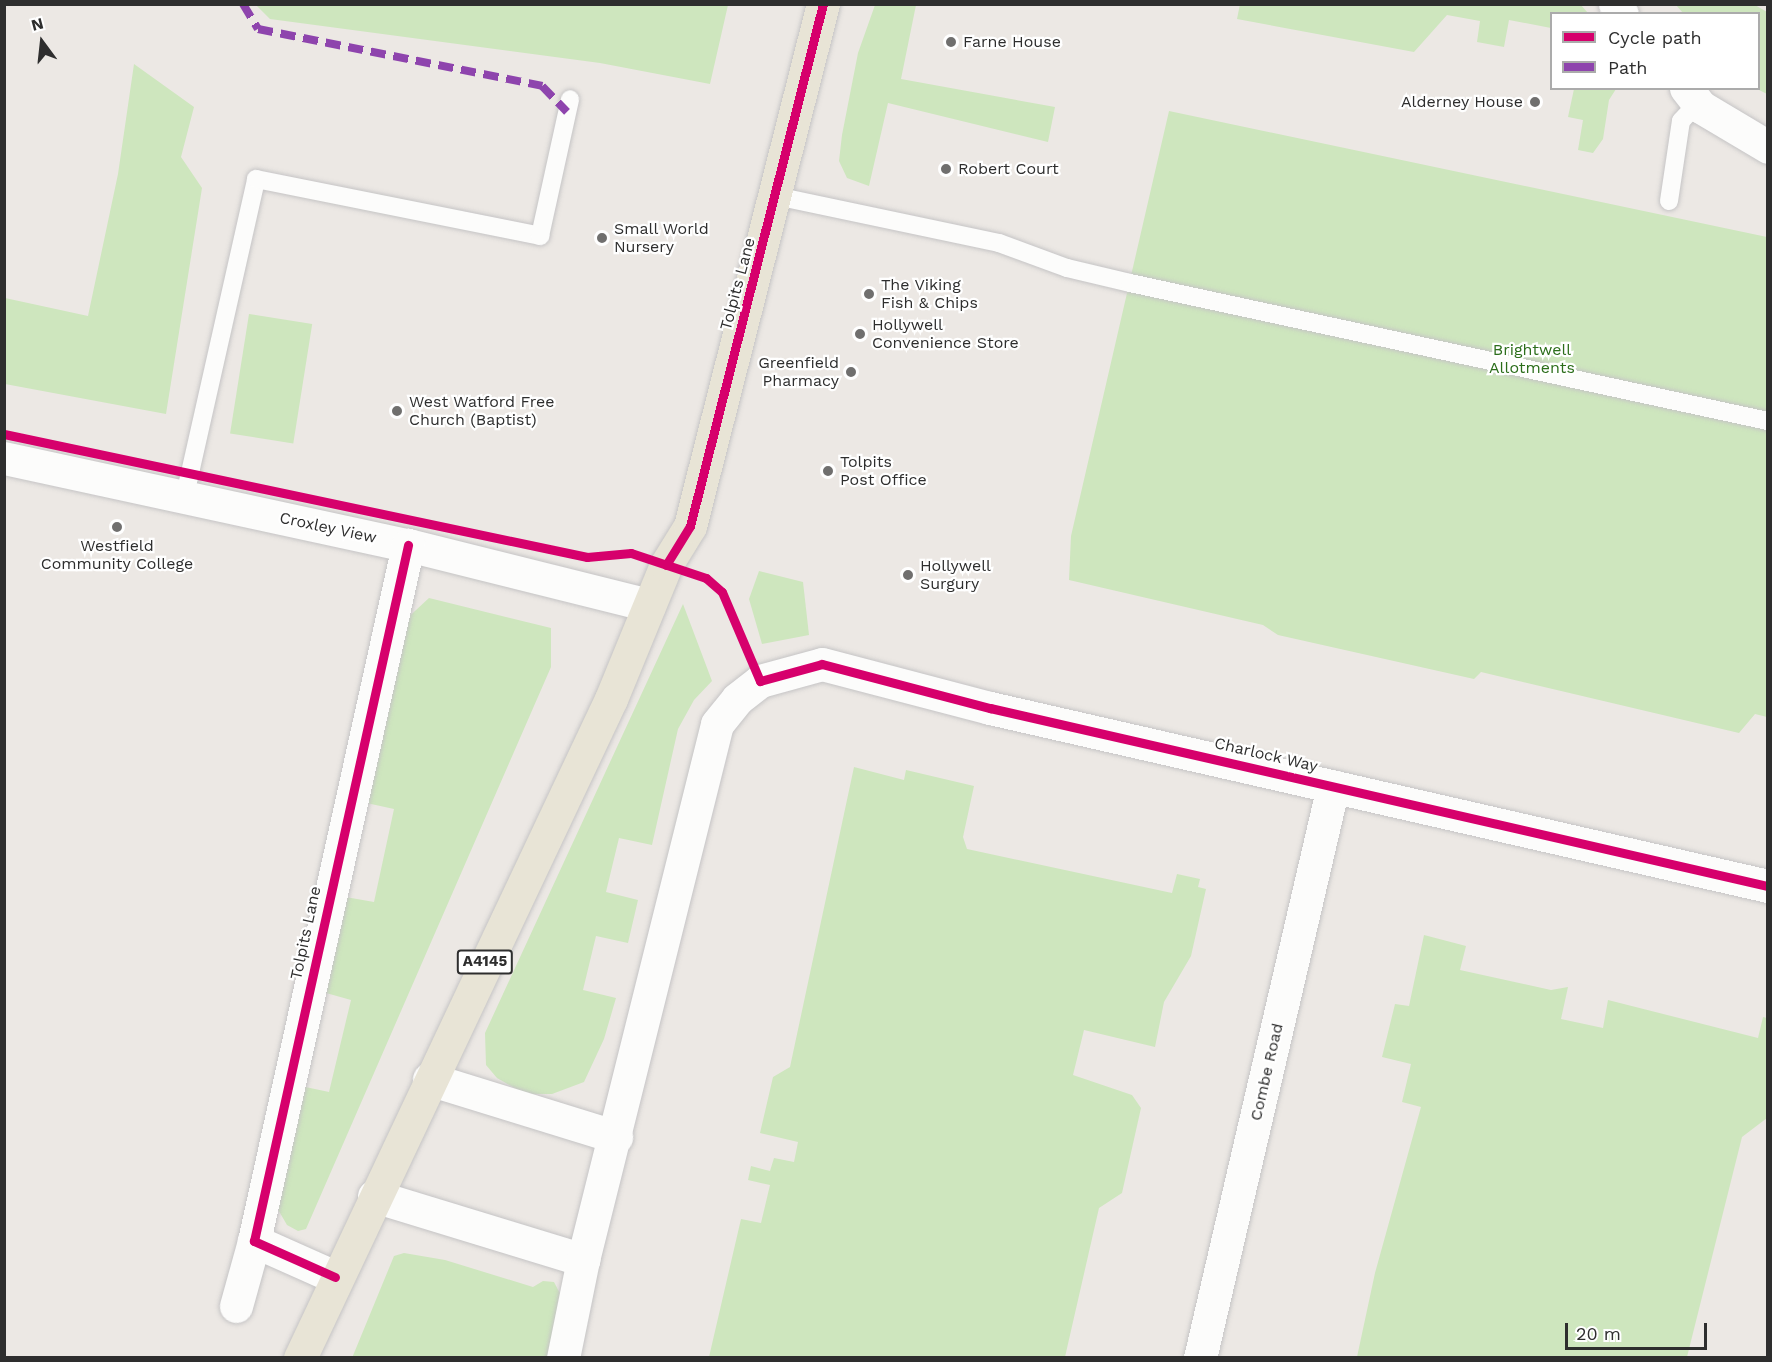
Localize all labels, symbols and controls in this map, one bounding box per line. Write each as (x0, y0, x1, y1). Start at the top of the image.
north arrow (12, 12, 72, 72)
legend (1550, 12, 1760, 90)
text: N (29, 13, 45, 35)
text: Cycle path (1608, 27, 1702, 48)
place label: Farne House (963, 32, 1061, 52)
marker: Farne House (944, 35, 958, 49)
text: Path (1608, 57, 1648, 78)
place label: Alderney House (1401, 92, 1523, 112)
marker: Alderney House (1528, 95, 1542, 109)
place label: Robert Court (958, 159, 1059, 179)
marker: Robert Court (939, 162, 953, 176)
place label: Small World Nursery (614, 219, 710, 257)
marker: Small World Nursery (595, 231, 609, 245)
street label: Tolpits Lane (716, 236, 760, 332)
place label: The Viking Fish & Chips (881, 275, 978, 313)
marker: The Viking Fish & Chips (862, 287, 876, 301)
place label: Hollywell Convenience Store (872, 315, 1019, 353)
marker: Hollywell Convenience Store (853, 327, 867, 341)
park label: Brightwell Allotments (1489, 340, 1575, 378)
place label: Greenfield Pharmacy (758, 353, 839, 391)
marker: Greenfield Pharmacy (844, 365, 858, 379)
place label: West Watford Free Church (Baptist) (409, 392, 555, 430)
marker: West Watford Free Church (Baptist) (390, 404, 404, 418)
place label: Tolpits Post Office (840, 452, 927, 490)
marker: Tolpits Post Office (821, 464, 835, 478)
street label: Croxley View (277, 508, 379, 548)
marker: Westfield Community College (110, 520, 124, 534)
place label: Westfield Community College (41, 536, 193, 574)
place label: Hollywell Surgury (920, 556, 991, 594)
marker: Hollywell Surgury (901, 568, 915, 582)
street label: Charlock Way (1212, 734, 1320, 776)
street label: Tolpits Lane (287, 885, 325, 981)
road number: A4145 (456, 950, 514, 974)
street label: Combe Road (1246, 1021, 1288, 1123)
scale bar (1568, 1311, 1710, 1349)
text: 20 m (1576, 1323, 1621, 1344)

